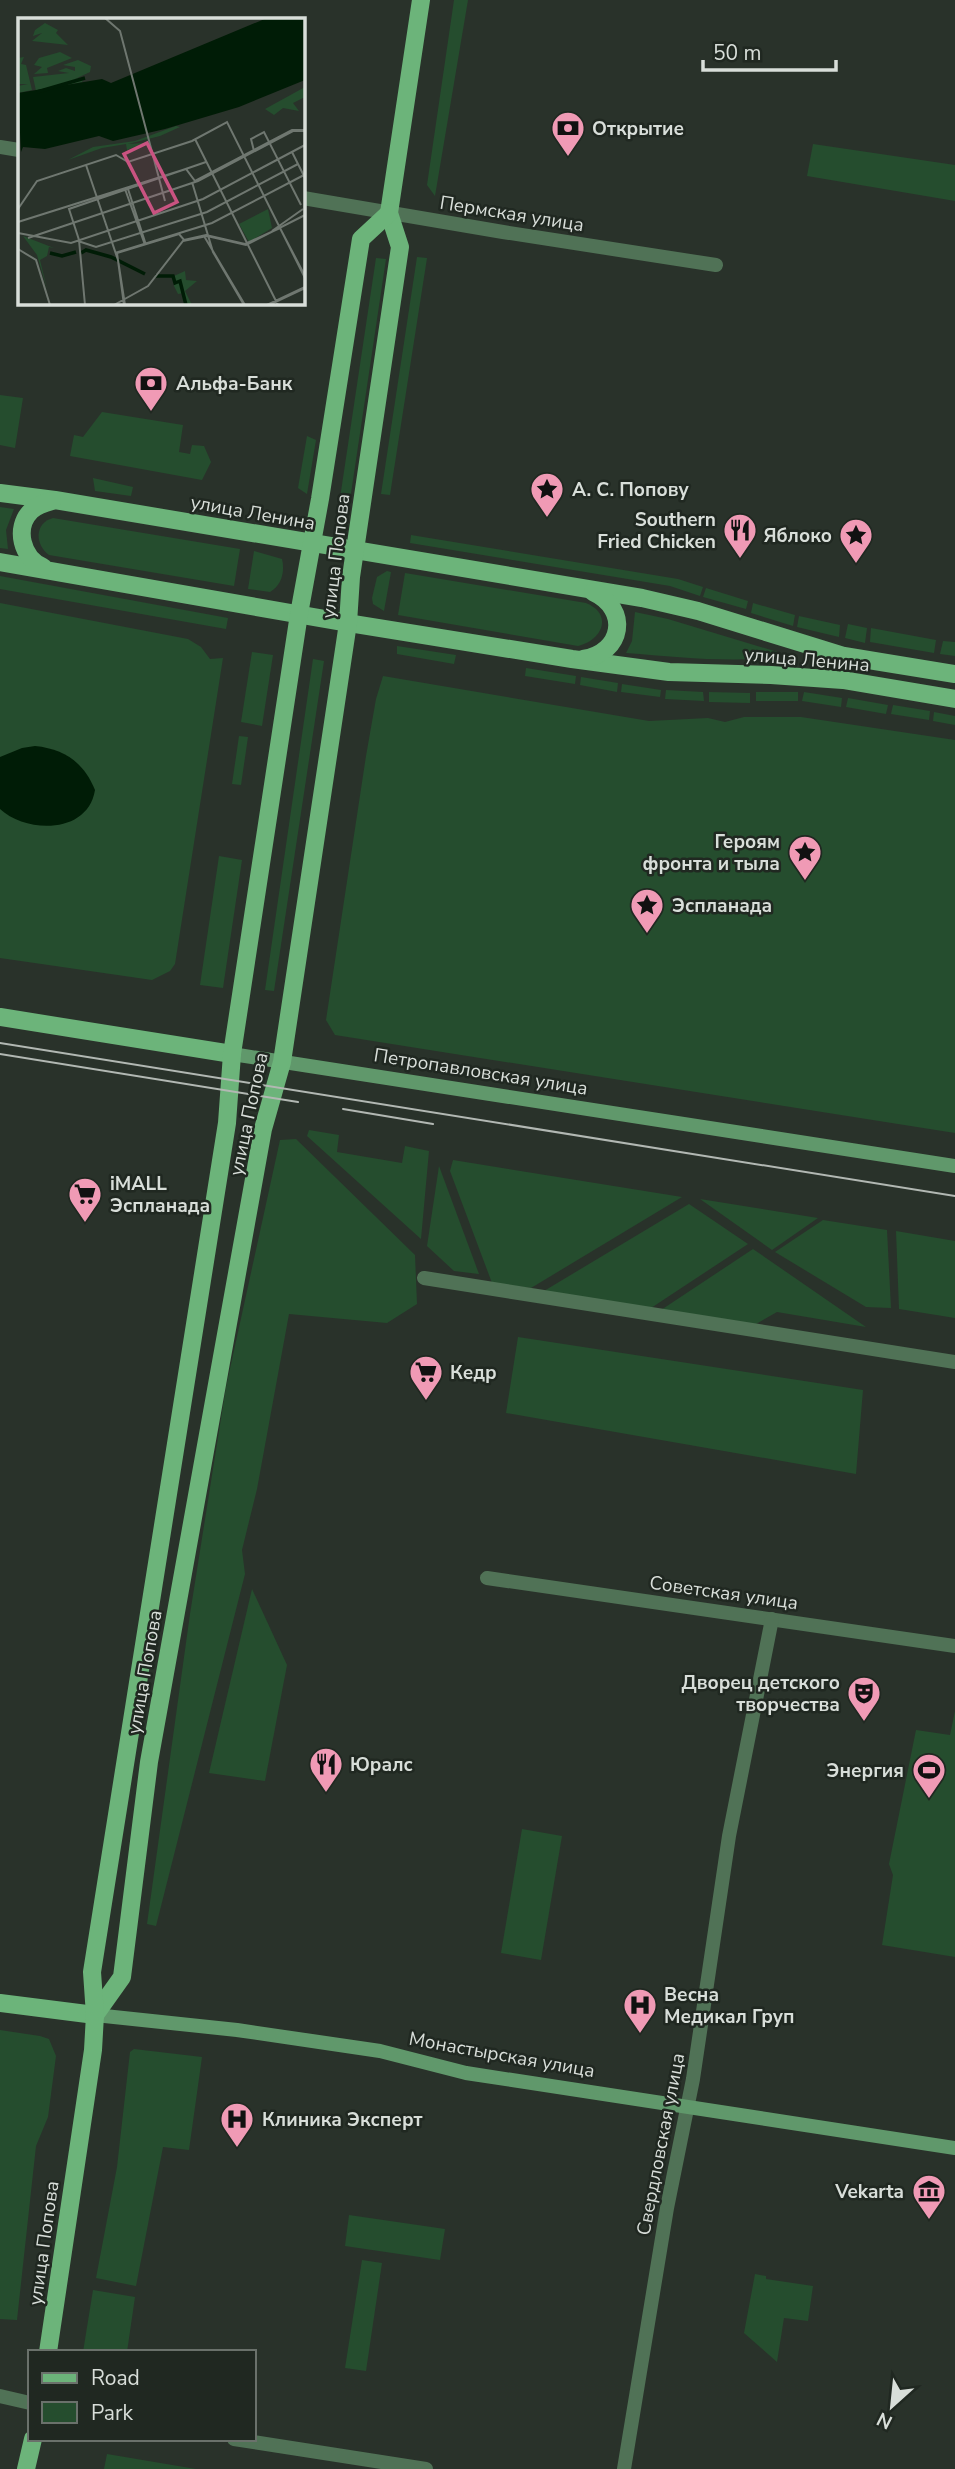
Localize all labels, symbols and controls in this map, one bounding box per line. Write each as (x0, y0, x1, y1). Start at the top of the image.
inset map (18, 18, 304, 304)
scale bar (703, 28, 836, 72)
text: 50 m (713, 39, 762, 67)
bank icon: Открытие (549, 109, 587, 158)
place label: Открытие (592, 116, 684, 142)
street label: Пермская улица (438, 190, 586, 238)
bank icon: Альфа-Банк (132, 364, 170, 413)
place label: Альфа-Банк (176, 371, 293, 397)
place icon: А. С. Попову (528, 470, 566, 519)
place label: А. С. Попову (572, 477, 690, 503)
street label: улица Ленина (189, 489, 317, 537)
street label: улица Попова (315, 492, 357, 620)
place label: Southern Fried Chicken (597, 507, 716, 555)
restaurant icon: Southern Fried Chicken (721, 511, 759, 560)
place icon: Яблоко (837, 516, 875, 565)
place label: Яблоко (764, 523, 832, 549)
street label: улица Ленина (743, 642, 871, 678)
place label: Героям фронта и тыла (643, 829, 780, 877)
place icon: Героям фронта и тыла (786, 833, 824, 882)
place icon: Эспланада (628, 886, 666, 935)
place label: Эспланада (672, 893, 772, 919)
street label: Петропавловская улица (372, 1042, 590, 1102)
street label: улица Попова (223, 1050, 275, 1178)
place label: iMALL Эспланада (110, 1171, 210, 1219)
supermarket icon: iMALL Эспланада (66, 1175, 104, 1224)
supermarket icon: Кедр (407, 1353, 445, 1402)
place label: Кедр (450, 1360, 497, 1386)
street label: Советская улица (648, 1570, 800, 1616)
street label: улица Попова (121, 1608, 169, 1736)
place label: Дворец детского творчества (681, 1670, 840, 1718)
theatre icon: Дворец детского творчества (845, 1674, 883, 1723)
restaurant icon: Юралс (307, 1745, 345, 1794)
sports icon: Энергия (910, 1751, 948, 1800)
place label: Юралс (350, 1752, 413, 1778)
place label: Энергия (826, 1758, 904, 1784)
place label: Весна Медикал Груп (664, 1982, 794, 2030)
hospital icon: Весна Медикал Груп (621, 1986, 659, 2035)
street label: Монастырская улица (407, 2026, 597, 2084)
street label: Свердловская улица (631, 2051, 691, 2238)
hospital icon: Клиника Эксперт (218, 2100, 256, 2149)
place label: Клиника Эксперт (262, 2107, 423, 2133)
museum icon: Vekarta (910, 2172, 948, 2221)
street label: улица Попова (22, 2179, 66, 2307)
place label: Vekarta (834, 2179, 904, 2205)
legend (28, 2350, 256, 2441)
text: Road (91, 2364, 140, 2392)
north arrow (857, 2371, 927, 2441)
text: Park (91, 2399, 133, 2427)
text: N (872, 2405, 897, 2435)

